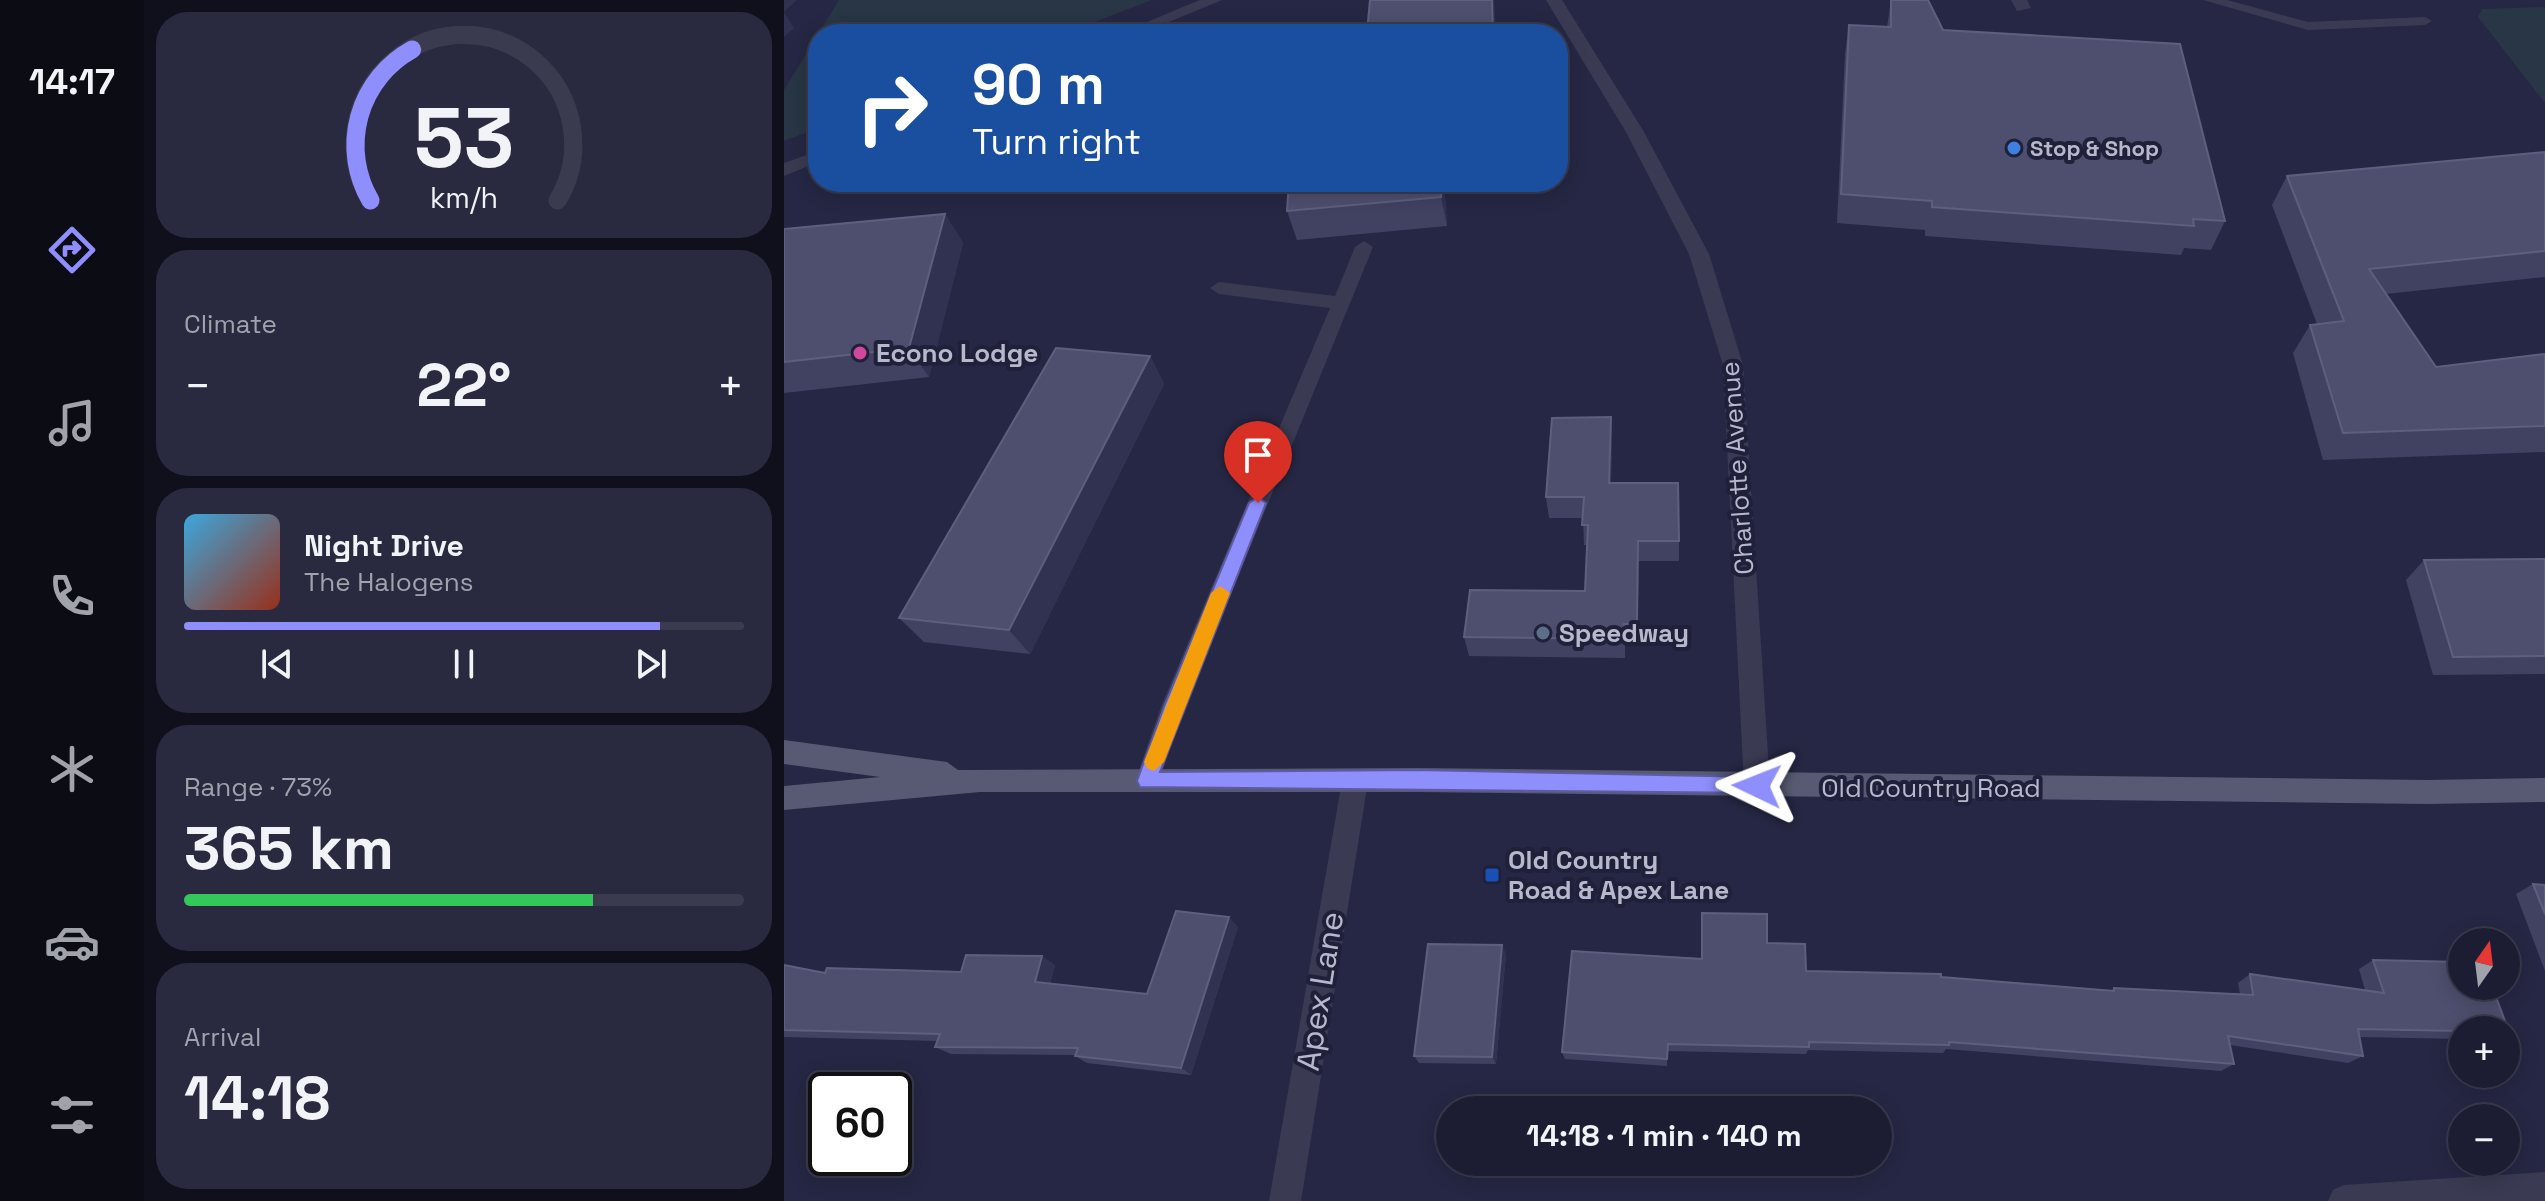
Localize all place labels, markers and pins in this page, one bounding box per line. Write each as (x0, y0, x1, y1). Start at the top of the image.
place label: Stop & Shop (2030, 134, 2159, 162)
marker: Stop & Shop (2005, 139, 2023, 157)
place label: Econo Lodge (876, 336, 1038, 370)
marker: Econo Lodge (851, 344, 869, 362)
pin (1224, 421, 1292, 503)
place label: Speedway (1559, 616, 1689, 650)
marker: Speedway (1534, 624, 1552, 642)
place label: Old Country Road & Apex Lane (1508, 843, 1729, 907)
marker: Old Country Road & Apex Lane (1483, 866, 1501, 884)

